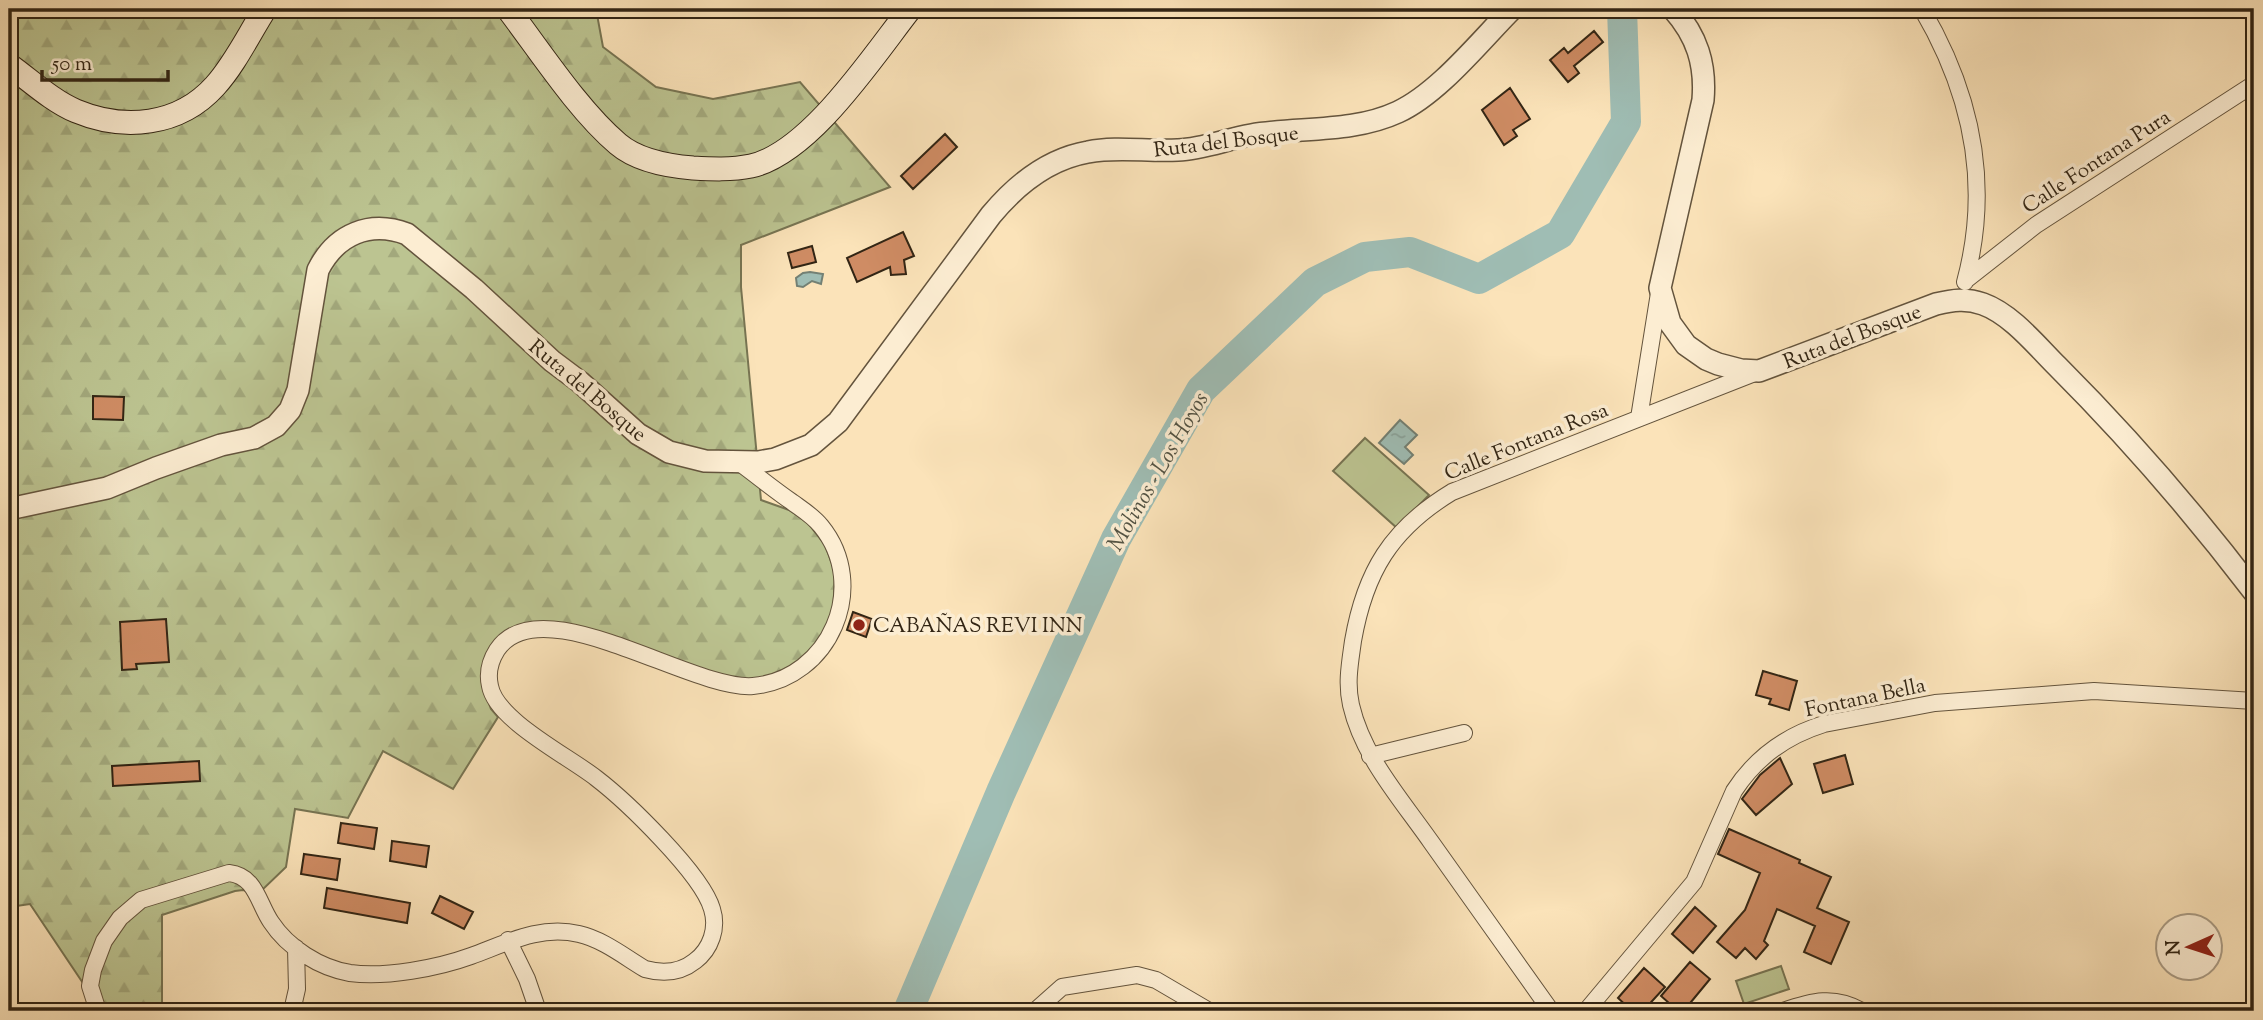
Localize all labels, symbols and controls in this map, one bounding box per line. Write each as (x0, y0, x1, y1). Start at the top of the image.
scale bar (42, 38, 168, 82)
text: 50 m (51, 50, 92, 80)
street label: Calle Fontana Pura (2017, 103, 2178, 222)
street label: Ruta del Bosque (1152, 119, 1301, 167)
street label: Ruta del Bosque (1779, 298, 1926, 378)
street label: Ruta del Bosque (521, 333, 652, 450)
water label: Molinos - Los Hoyos (1100, 387, 1218, 558)
street label: Calle Fontana Rosa (1440, 396, 1614, 489)
place label: CABAÑAS REVI INN (873, 612, 1083, 642)
marker: CABAÑAS REVI INN (851, 617, 867, 633)
street label: Fontana Bella (1802, 671, 1929, 726)
north arrow (2154, 912, 2224, 982)
text: N (2161, 939, 2188, 956)

